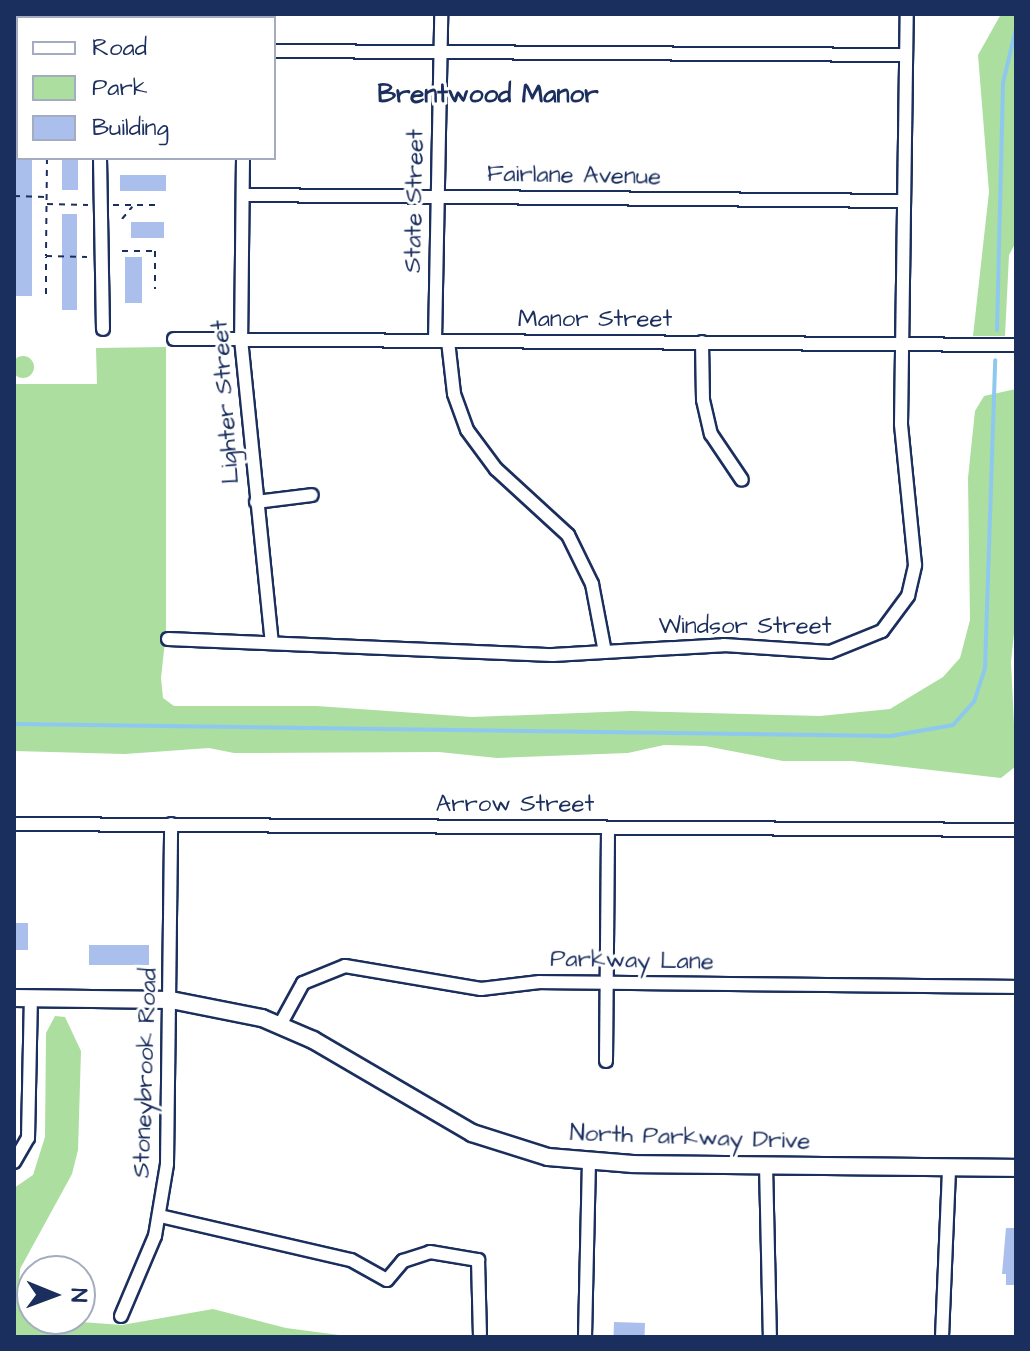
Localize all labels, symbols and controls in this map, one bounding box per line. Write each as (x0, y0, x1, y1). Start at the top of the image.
legend (16, 16, 276, 160)
text: Road (92, 31, 147, 65)
text: Park (92, 71, 148, 105)
district label: Brentwood Manor (377, 79, 599, 111)
text: Building (92, 111, 169, 145)
street label: State Street (399, 129, 431, 273)
street label: Fairlane Avenue (487, 160, 661, 192)
street label: Manor Street (518, 306, 672, 334)
street label: Lighter Street (206, 319, 246, 485)
street label: Windsor Street (659, 613, 831, 641)
street label: Arrow Street (436, 791, 594, 819)
street label: Parkway Lane (550, 945, 714, 977)
street label: Stoneybrook Road (128, 968, 164, 1178)
street label: North Parkway Drive (569, 1119, 811, 1157)
north arrow (16, 1255, 96, 1335)
text: N (63, 1288, 94, 1303)

